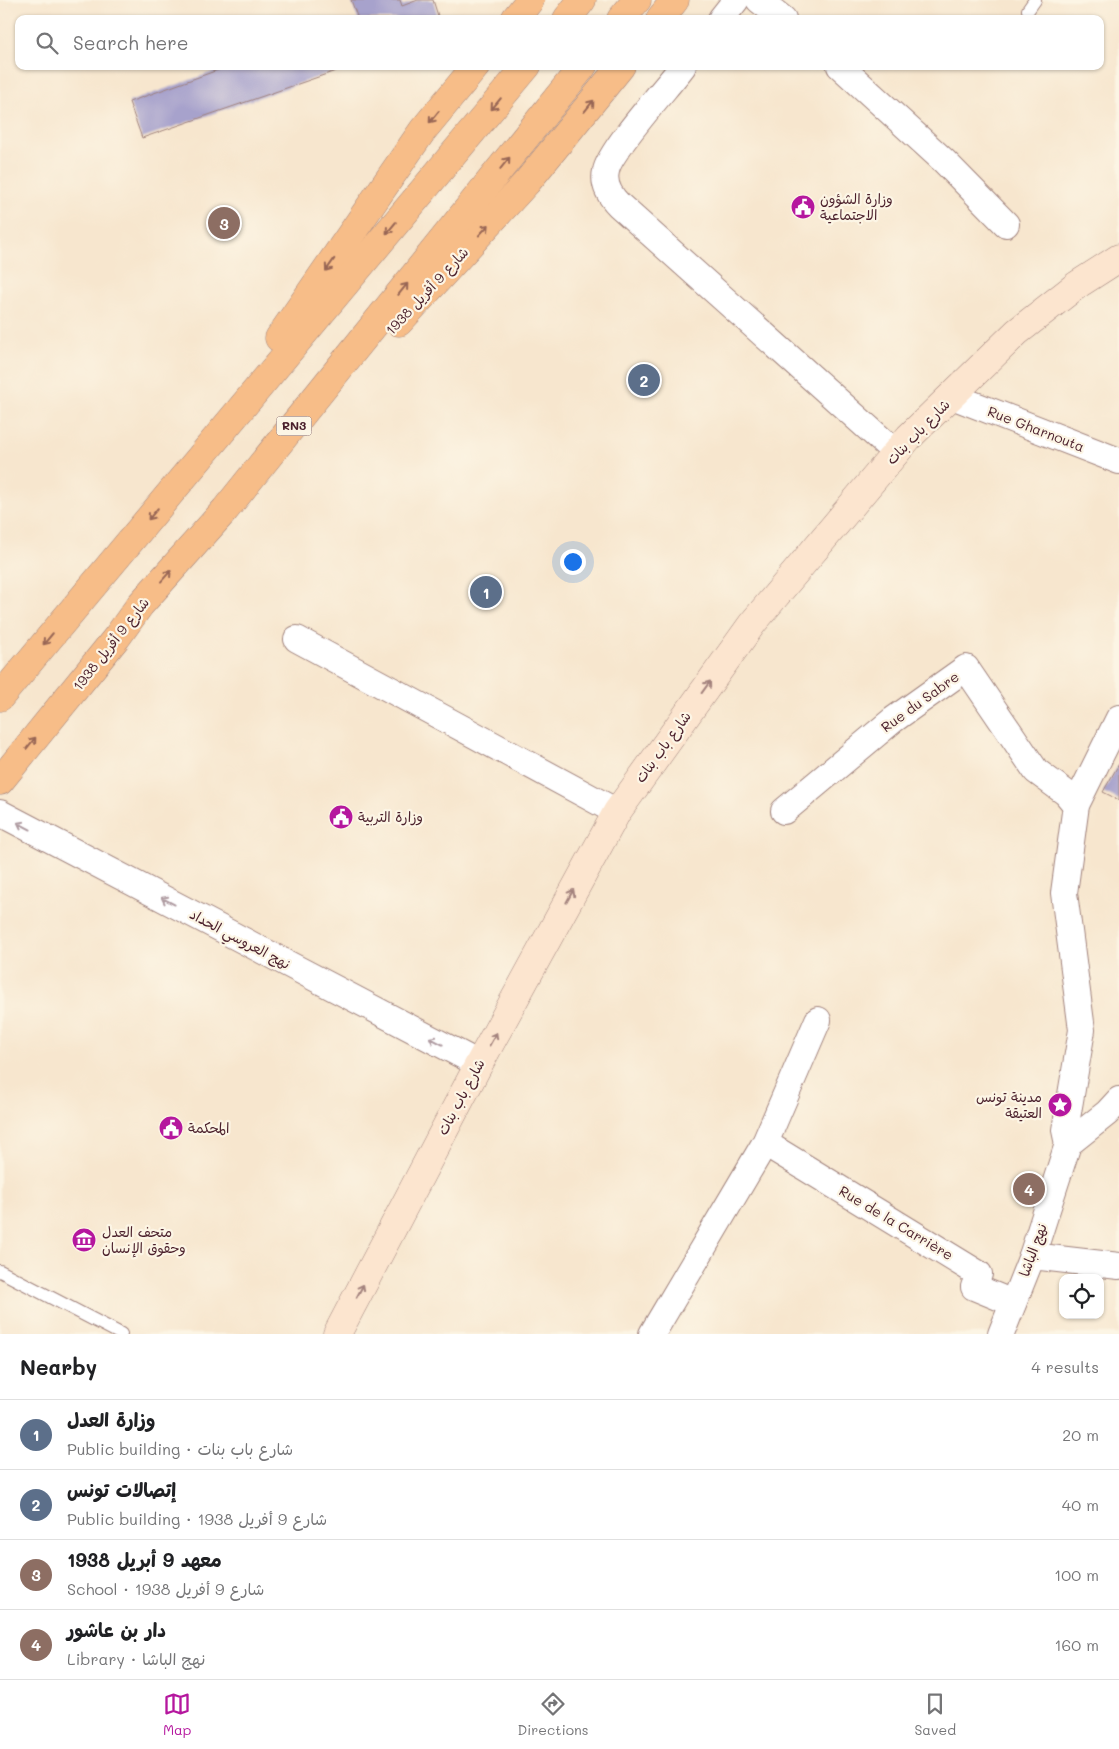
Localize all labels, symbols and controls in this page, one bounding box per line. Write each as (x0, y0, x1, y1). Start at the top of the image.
search box (15, 15, 1104, 70)
icon: search (33, 29, 61, 57)
text: Search here (73, 30, 189, 55)
one-way arrow (490, 97, 501, 110)
one-way arrow (583, 100, 594, 113)
one-way arrow (428, 111, 439, 124)
one-way arrow (500, 157, 511, 170)
place label: وزارة الشؤون الاجتماعية (820, 189, 893, 224)
public building icon: وزارة الشؤون الاجتماعية (790, 194, 816, 220)
pin: 3 (208, 204, 240, 242)
one-way arrow (386, 222, 397, 235)
one-way arrow (478, 223, 489, 236)
street label: شارع 9 أفريل 1938 (381, 243, 473, 339)
one-way arrow (325, 257, 335, 271)
one-way arrow (398, 283, 409, 296)
pin: 2 (628, 361, 660, 399)
street label: شارع باب بنات (882, 395, 954, 469)
street label: Rue Gharnouta (985, 401, 1087, 456)
road number: RN3 (276, 416, 312, 436)
one-way arrow (147, 508, 158, 521)
your location (560, 549, 586, 575)
one-way arrow (160, 570, 172, 583)
pin: 1 (470, 573, 502, 611)
street label: شارع 9 أفريل 1938 (68, 593, 154, 695)
one-way arrow (43, 632, 54, 645)
street label: Rue du Sabre (877, 667, 963, 736)
one-way arrow (701, 681, 712, 694)
street label: شارع باب بنات (630, 707, 696, 787)
one-way arrow (25, 737, 36, 750)
public building icon: وزارة التربية (328, 804, 354, 830)
place label: وزارة التربية (358, 807, 423, 826)
one-way arrow (16, 821, 31, 831)
one-way arrow (566, 890, 576, 904)
one-way arrow (160, 896, 175, 906)
street label: نهج العروسي الحداد (185, 904, 294, 977)
one-way arrow (488, 1032, 498, 1047)
one-way arrow (429, 1036, 444, 1045)
street label: شارع باب بنات (432, 1055, 490, 1139)
place label: مدينة تونس العتيقة (976, 1087, 1042, 1122)
place icon: مدينة تونس العتيقة (1047, 1092, 1073, 1118)
public building icon: المحكمة (158, 1115, 184, 1141)
place label: المحكمة (188, 1118, 229, 1137)
pin: 4 (1013, 1170, 1045, 1208)
street label: Rue de la Carrière (836, 1181, 957, 1264)
street label: نهج الباشا (1014, 1221, 1052, 1279)
place label: متحف العدل وحقوق الإنسان (102, 1222, 186, 1258)
museum icon: متحف العدل وحقوق الإنسان (71, 1227, 97, 1253)
map controls (1059, 1274, 1104, 1319)
button: locate (1059, 1274, 1104, 1319)
one-way arrow (355, 1284, 365, 1299)
text: Nearby (20, 1353, 97, 1380)
text: 4 results (1031, 1356, 1099, 1377)
text: وزارة العدل (67, 1407, 155, 1432)
text: 1 (32, 1424, 40, 1445)
text: 20 m (1062, 1424, 1099, 1445)
text: Public building · شارع باب بنات (67, 1438, 293, 1459)
text: إتصالات تونس (67, 1477, 176, 1502)
text: 2 (32, 1494, 40, 1515)
text: 40 m (1062, 1494, 1099, 1515)
text: Public building · شارع 9 أفريل 1938 (67, 1508, 327, 1529)
text: معهد 9 أبريل 1938 (67, 1547, 222, 1572)
text: 3 (31, 1564, 41, 1585)
text: 100 m (1054, 1564, 1099, 1585)
text: School · شارع 9 أفريل 1938 (67, 1578, 264, 1599)
text: دار بن عاشور (67, 1617, 166, 1642)
text: 4 (31, 1634, 41, 1655)
text: 160 m (1054, 1634, 1099, 1655)
text: Library · نهج الباشا (67, 1648, 205, 1669)
tab: Map (163, 1690, 191, 1739)
tab: Directions (517, 1690, 589, 1739)
tab: Saved (914, 1690, 956, 1739)

